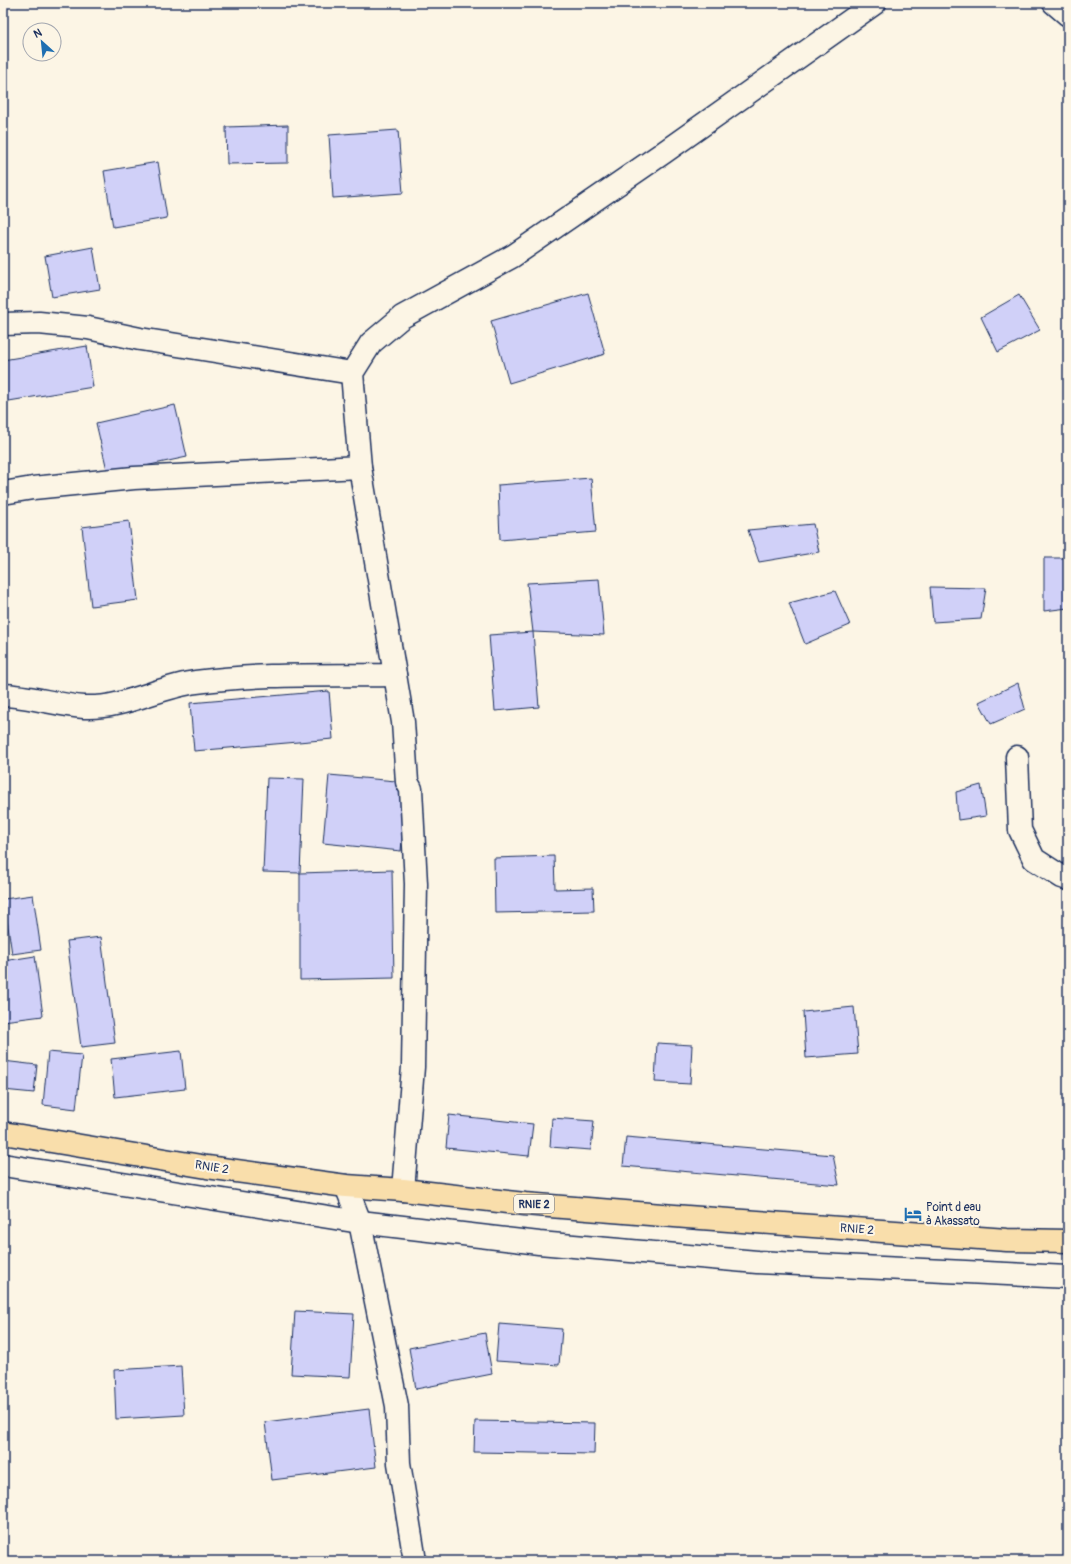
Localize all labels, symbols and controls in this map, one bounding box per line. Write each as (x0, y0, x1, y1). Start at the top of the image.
north arrow (22, 22, 62, 62)
text: N (31, 26, 44, 41)
street label: RNIE 2 (194, 1157, 230, 1178)
road number: RNIE 2 (514, 1195, 554, 1213)
place label: Point d eau à Akassato (926, 1200, 981, 1229)
hotel icon: Point d eau à Akassato (903, 1204, 923, 1224)
street label: RNIE 2 (839, 1221, 875, 1238)

